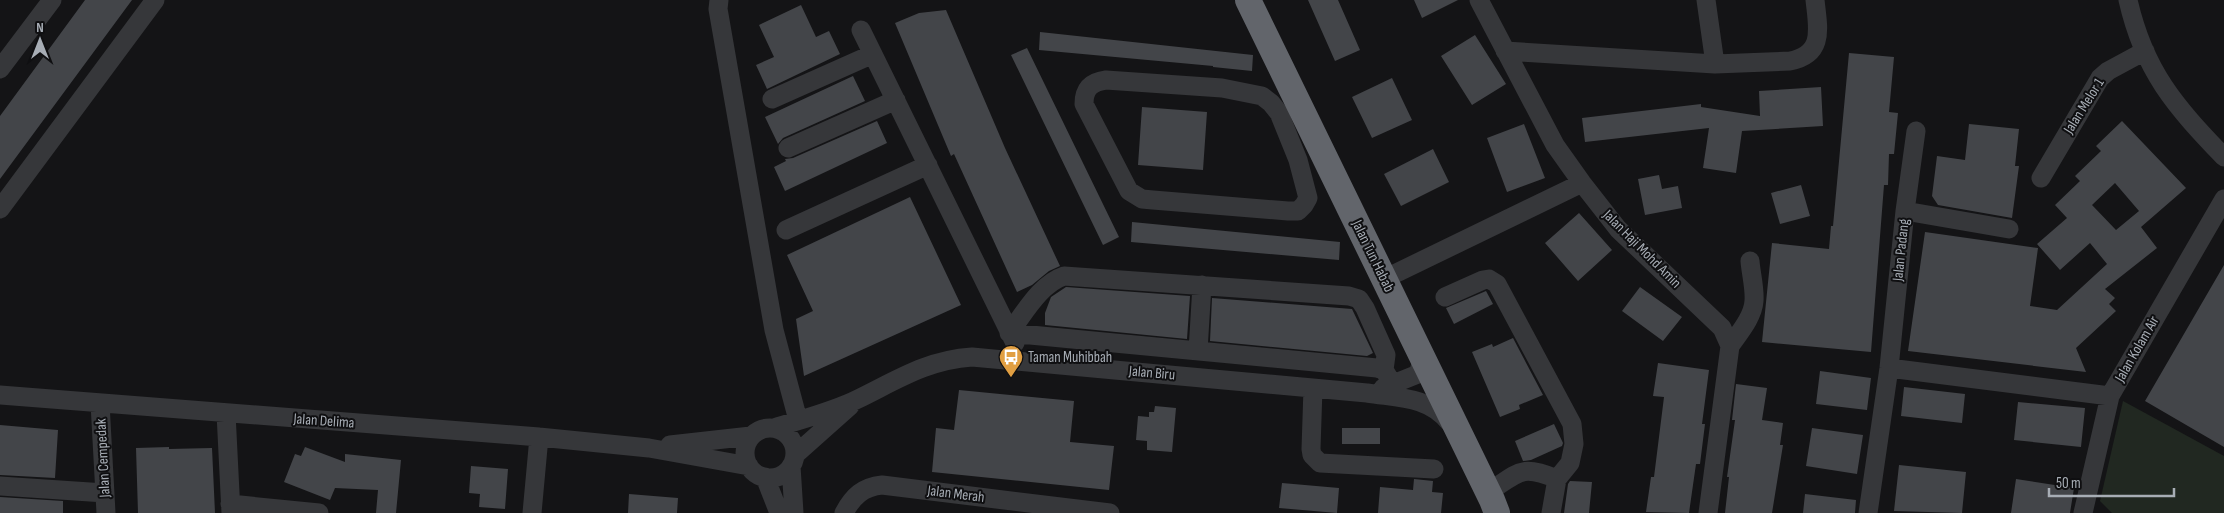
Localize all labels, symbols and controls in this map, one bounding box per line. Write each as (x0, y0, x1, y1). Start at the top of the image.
north arrow (15, 15, 65, 65)
text: N (36, 19, 44, 36)
street label: Jalan Melor 1 (2059, 74, 2109, 138)
street label: Jalan Haji Mohd Amin (1598, 205, 1685, 292)
street label: Jalan Tun Habab (1347, 216, 1399, 295)
street label: Jalan Padang (1888, 218, 1914, 283)
street label: Jalan Kolam Air (2110, 312, 2164, 386)
bus stop icon: Taman Muhibbah (998, 344, 1024, 378)
place label: Taman Muhibbah (1028, 348, 1112, 367)
street label: Jalan Biru (1127, 361, 1176, 384)
street label: Jalan Delima (292, 409, 355, 433)
street label: Jalan Cempedak (91, 418, 115, 499)
scale bar (2049, 466, 2174, 498)
text: 50 m (2056, 474, 2081, 493)
street label: Jalan Merah (925, 481, 986, 507)

